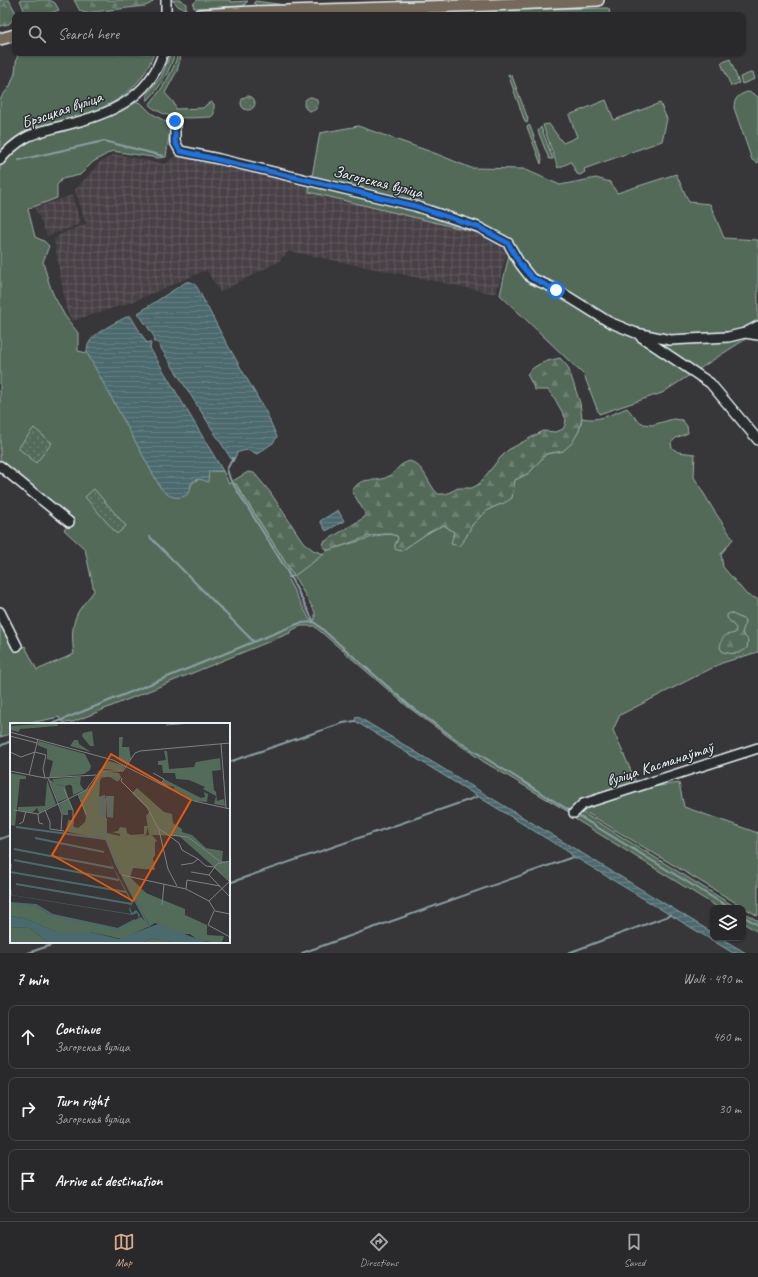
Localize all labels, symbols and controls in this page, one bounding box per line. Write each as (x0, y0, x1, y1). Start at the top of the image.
search box (12, 12, 746, 56)
icon: search (26, 23, 48, 45)
text: Search here (58, 25, 119, 44)
street label: Брэсцкая вуліца (19, 87, 106, 133)
route end (166, 112, 184, 130)
street label: Загорская вуліца (331, 161, 426, 203)
route start (547, 281, 565, 299)
inset map (10, 723, 230, 943)
street label: вуліца Касманаўтаў (604, 737, 717, 791)
map controls (710, 905, 746, 941)
button: layers (710, 905, 746, 941)
text: 7 min (16, 969, 49, 990)
text: Walk · 490 m (683, 971, 742, 987)
text: Continue (55, 1020, 100, 1039)
icon: ahead (17, 1026, 39, 1048)
text: 460 m (713, 1029, 741, 1045)
text: Загорская вуліца (55, 1039, 130, 1055)
text: Turn right (55, 1092, 108, 1111)
icon: right (17, 1098, 39, 1120)
text: 30 m (719, 1101, 741, 1117)
text: Загорская вуліца (55, 1111, 130, 1127)
icon: arrive (17, 1170, 39, 1192)
text: Arrive at destination (55, 1172, 162, 1191)
tab: Map (113, 1231, 135, 1269)
tab: Directions (360, 1231, 398, 1269)
tab: Saved (623, 1231, 645, 1269)

